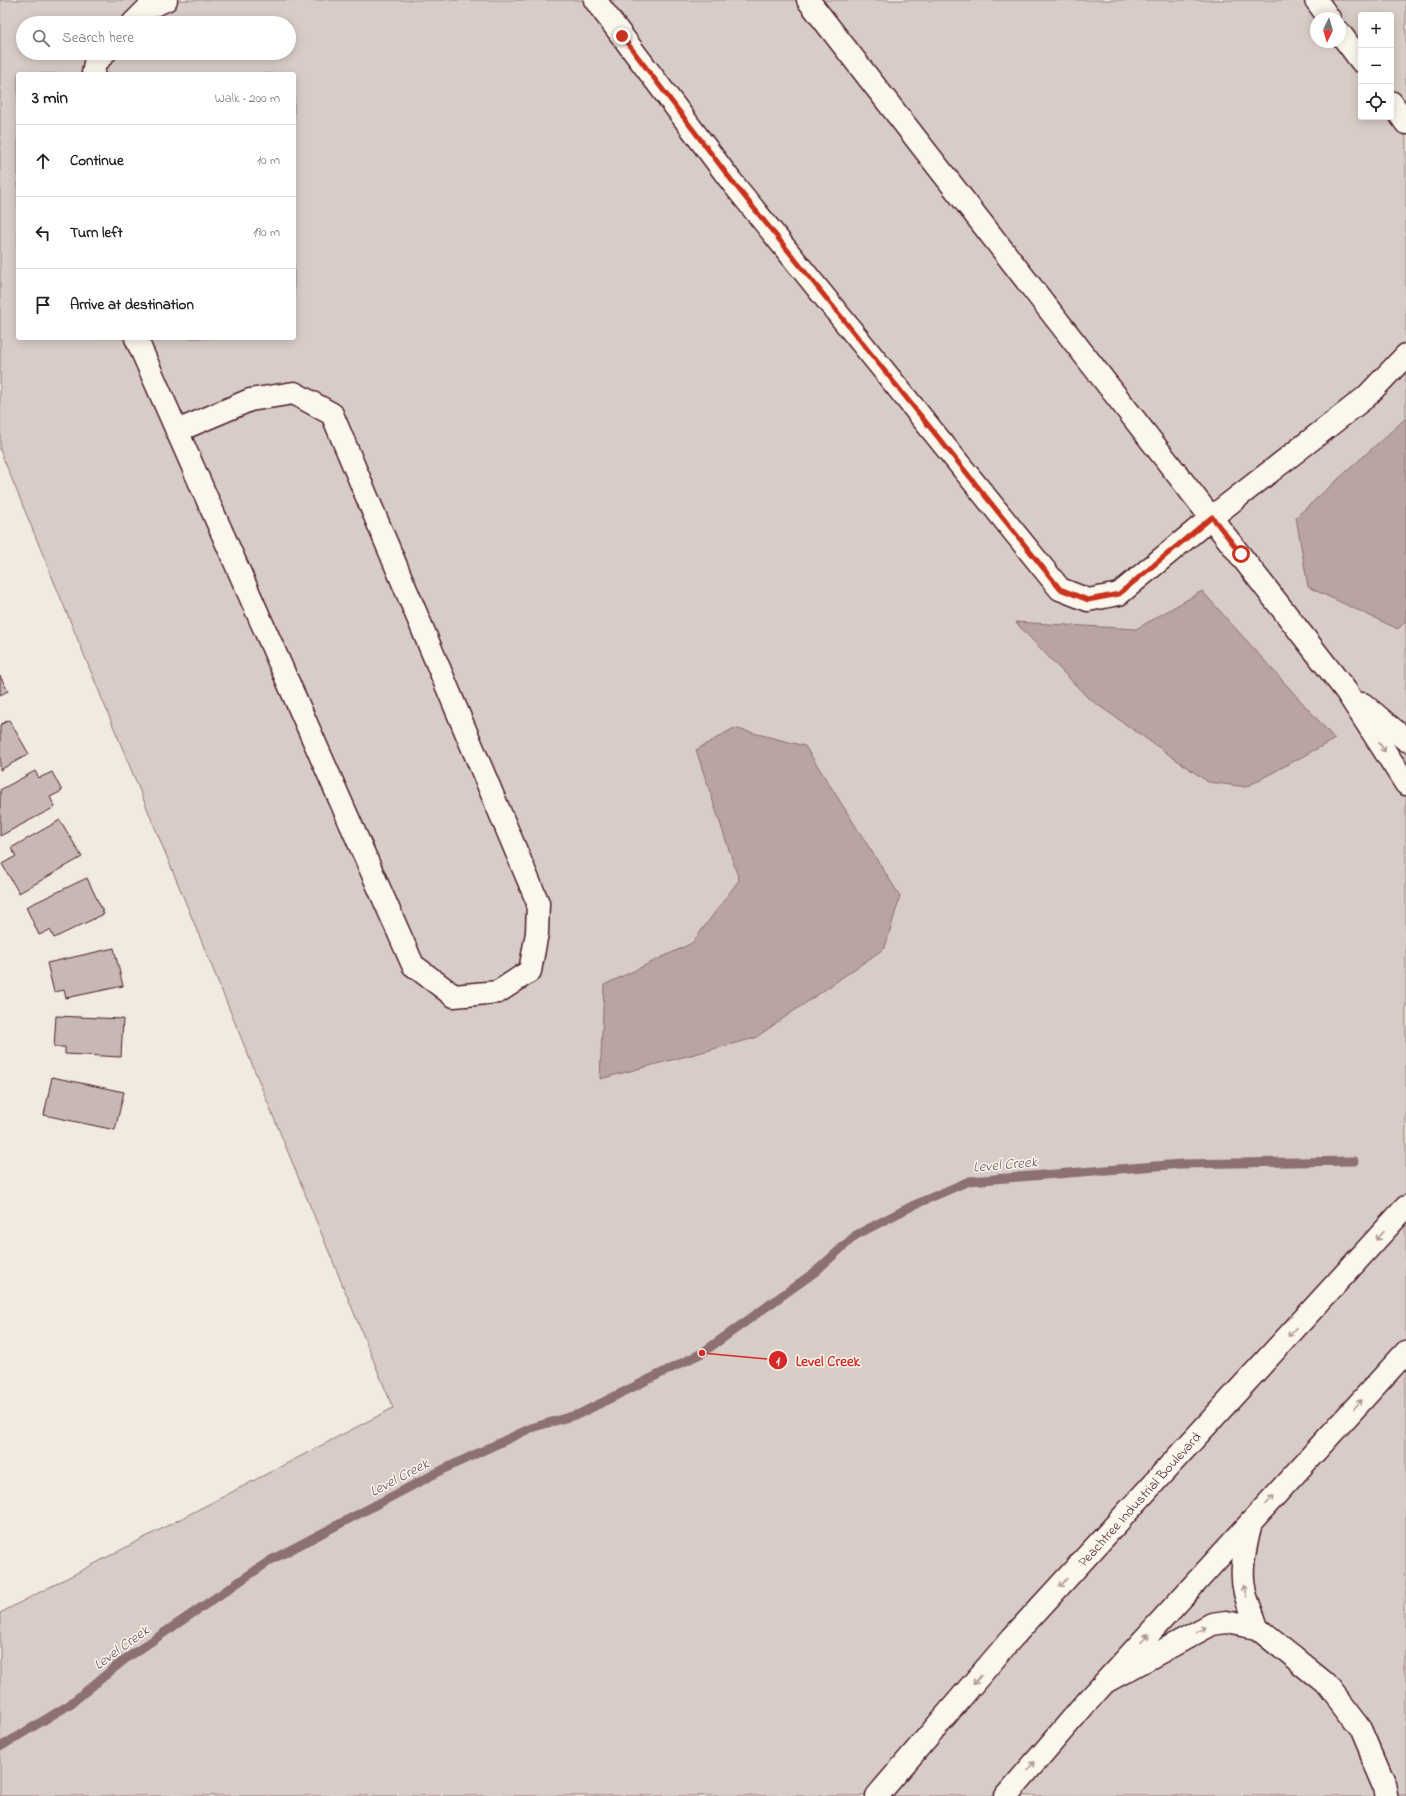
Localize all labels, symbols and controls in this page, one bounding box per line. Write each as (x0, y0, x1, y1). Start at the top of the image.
north arrow (1310, 12, 1346, 48)
map controls (1358, 12, 1394, 120)
button: + (1358, 12, 1394, 48)
search box (16, 16, 296, 60)
icon: search (30, 27, 52, 49)
text: Search here (62, 27, 134, 49)
route end (613, 27, 631, 45)
button: − (1358, 48, 1394, 84)
button: locate (1358, 84, 1394, 120)
text: 3 min (32, 86, 68, 111)
text: Walk · 200 m (215, 89, 280, 108)
icon: ahead (32, 150, 54, 172)
text: Continue (70, 150, 124, 172)
text: 10 m (257, 151, 280, 170)
icon: left (32, 222, 54, 244)
text: Turn left (70, 222, 123, 244)
text: 190 m (253, 223, 280, 242)
icon: arrive (32, 294, 54, 316)
text: Arrive at destination (70, 294, 194, 316)
route start (1232, 545, 1250, 563)
one-way arrow (1379, 741, 1387, 753)
water label: Level Creek (972, 1151, 1040, 1179)
one-way arrow (1375, 1231, 1384, 1241)
one-way arrow (1287, 1327, 1297, 1337)
callout: Level Creek (768, 1347, 868, 1374)
text: Level Creek (796, 1351, 861, 1373)
text: 1 (776, 1353, 780, 1371)
one-way arrow (1353, 1399, 1363, 1409)
street label: Peachtree Industrial Boulevard (1074, 1428, 1207, 1572)
water label: Level Creek (366, 1452, 434, 1503)
one-way arrow (1266, 1495, 1275, 1505)
one-way arrow (1058, 1578, 1068, 1588)
one-way arrow (1241, 1585, 1249, 1598)
water label: Level Creek (89, 1619, 155, 1676)
one-way arrow (1195, 1625, 1207, 1633)
one-way arrow (1140, 1633, 1150, 1643)
one-way arrow (972, 1675, 981, 1685)
one-way arrow (1026, 1762, 1035, 1772)

